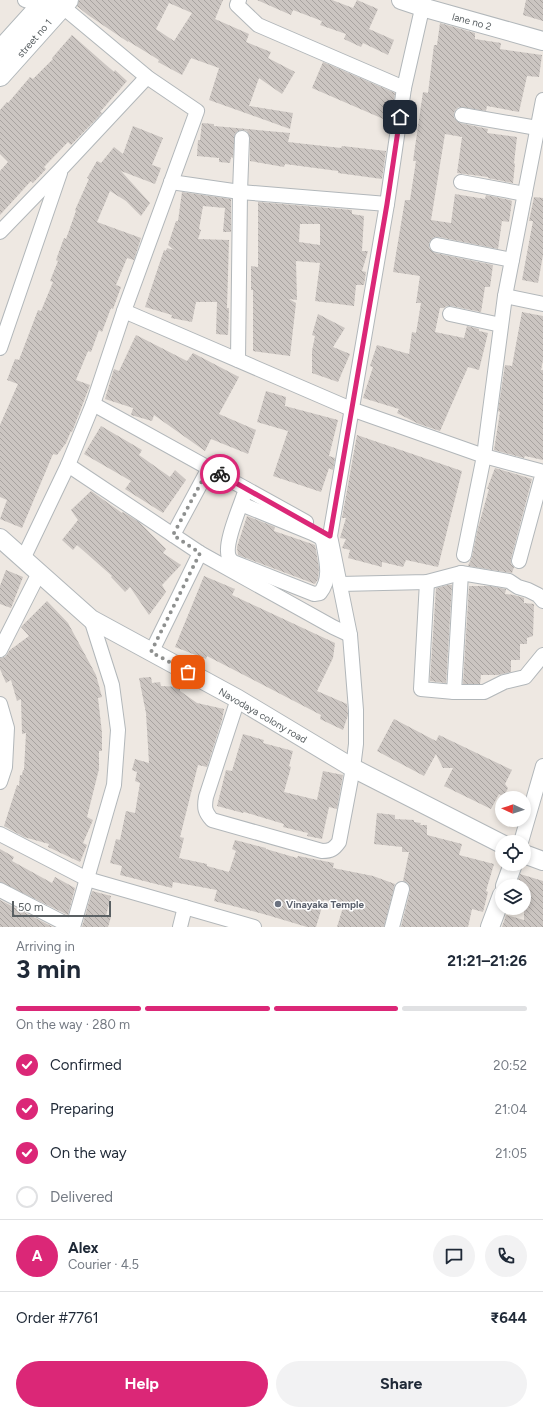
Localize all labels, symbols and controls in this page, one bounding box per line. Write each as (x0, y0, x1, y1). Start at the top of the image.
street label: lane no 2 (451, 10, 493, 33)
street label: street no 1 (14, 16, 55, 60)
pin (383, 100, 417, 134)
icon: home (389, 106, 411, 128)
courier (200, 454, 240, 494)
icon: bike (209, 463, 231, 485)
pin (171, 655, 205, 689)
icon: bag (177, 661, 199, 683)
street label: Navodaya colony road (216, 685, 309, 746)
north arrow (495, 791, 531, 827)
map controls (495, 791, 531, 915)
button: locate (495, 835, 531, 871)
button: layers (495, 879, 531, 915)
place label: Vinayaka Temple (286, 898, 364, 911)
scale bar (12, 899, 111, 918)
marker: Vinayaka Temple (273, 899, 283, 909)
text: 50 m (18, 901, 43, 914)
text: Arriving in (16, 939, 75, 954)
text: 21:21–21:26 (447, 952, 527, 970)
text: 3 min (16, 953, 81, 985)
text: On the way · 280 m (16, 1017, 130, 1032)
icon: check (16, 1054, 38, 1076)
text: Confirmed (50, 1056, 122, 1074)
text: 20:52 (493, 1058, 527, 1073)
icon: check (16, 1098, 38, 1120)
text: Preparing (50, 1100, 114, 1118)
text: 21:04 (495, 1102, 527, 1117)
icon: check (16, 1142, 38, 1164)
text: On the way (50, 1144, 127, 1162)
text: 21:05 (495, 1146, 527, 1161)
text: Delivered (50, 1188, 113, 1206)
button: chat (433, 1235, 475, 1277)
button: phone (485, 1235, 527, 1277)
text: Alex (68, 1239, 98, 1257)
text: A (32, 1247, 42, 1265)
text: Courier · 4.5 (68, 1257, 139, 1272)
text: Order #7761 (16, 1309, 99, 1327)
text: ₹644 (490, 1309, 527, 1327)
button: Help (16, 1361, 268, 1407)
button: Share (276, 1361, 527, 1407)

